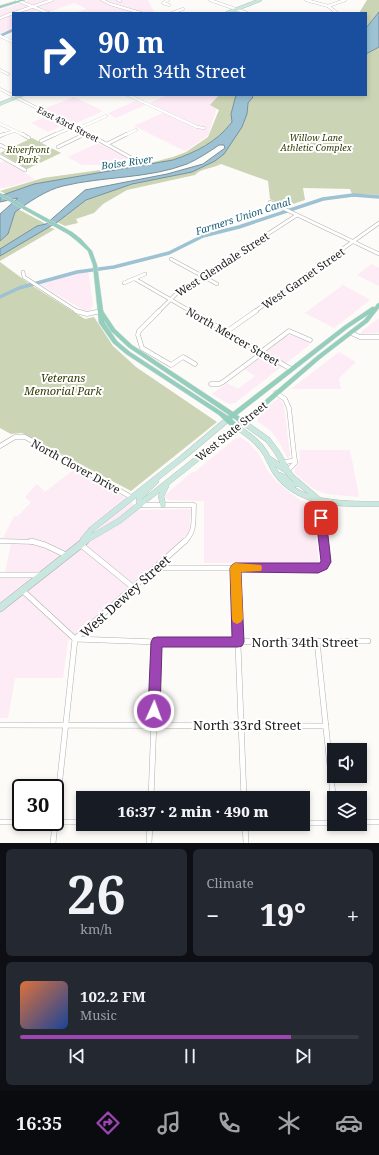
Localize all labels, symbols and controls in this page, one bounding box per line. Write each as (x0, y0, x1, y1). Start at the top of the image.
text: 90 m (98, 23, 165, 61)
icon: right (32, 28, 84, 80)
text: North 34th Street (98, 59, 246, 83)
street label: East 43rd Street (35, 103, 101, 145)
park label: Willow Lane Athletic Complex (279, 131, 353, 154)
park label: Riverfront Park (6, 143, 50, 166)
water label: Boise River (99, 151, 154, 173)
water label: Farmers Union Canal (193, 194, 292, 238)
street label: West Glendale Street (172, 228, 272, 300)
street label: West Garnet Street (259, 244, 348, 312)
street label: North Mercer Street (184, 303, 282, 369)
park label: Veterans Memorial Park (23, 370, 103, 398)
street label: West State Street (192, 397, 270, 464)
street label: North Clover Drive (29, 435, 123, 497)
pin (304, 501, 338, 535)
icon: arrive (310, 507, 332, 529)
street label: West Dewey Street (76, 551, 174, 641)
street label: North 34th Street (252, 633, 359, 651)
position arrow (133, 690, 175, 732)
street label: North 33rd Street (193, 716, 301, 734)
map controls (327, 743, 367, 831)
button: sound (327, 743, 367, 783)
speed limit sign: 30 (12, 779, 64, 831)
button: layers (327, 791, 367, 831)
text: 16:37 · 2 min · 490 m (117, 801, 269, 821)
text: 26 (67, 858, 126, 929)
text: Climate (207, 874, 254, 892)
text: 19° (260, 894, 306, 935)
text: − (207, 900, 219, 930)
text: + (347, 900, 359, 930)
text: km/h (80, 920, 112, 938)
text: 102.2 FM (80, 986, 146, 1006)
text: Music (80, 1006, 117, 1024)
icon: previous (66, 1045, 88, 1067)
icon: pause (179, 1045, 201, 1067)
icon: next (292, 1045, 314, 1067)
icon: directions (94, 1109, 122, 1137)
icon: music (155, 1109, 183, 1137)
icon: phone (215, 1109, 243, 1137)
icon: climate (275, 1109, 303, 1137)
icon: car (335, 1109, 363, 1137)
text: 16:35 (16, 1111, 62, 1135)

